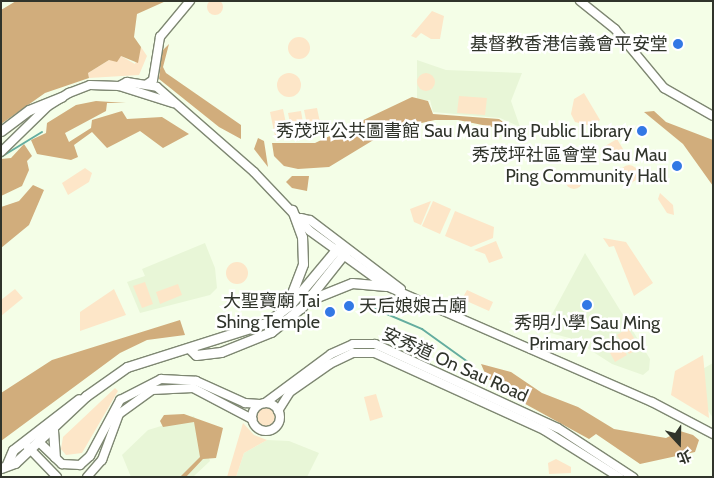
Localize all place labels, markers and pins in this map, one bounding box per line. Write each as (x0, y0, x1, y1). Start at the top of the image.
place label: 基督教香港信義會平安堂 (470, 33, 668, 55)
marker: 基督教香港信義會平安堂 (672, 38, 684, 50)
place label: 秀茂坪公共圖書館 Sau Mau Ping Public Library (276, 120, 632, 142)
marker: 秀茂坪公共圖書館 Sau Mau Ping Public Library (636, 125, 648, 137)
place label: 秀茂坪社區會堂 Sau Mau Ping Community Hall (472, 145, 667, 188)
marker: 秀茂坪社區會堂 Sau Mau Ping Community Hall (671, 160, 683, 172)
place label: 大聖寶廟 Tai Shing Temple (216, 291, 320, 334)
place label: 天后娘娘古廟 (359, 295, 467, 317)
marker: 秀明小學 Sau Ming Primary School (581, 299, 593, 311)
marker: 天后娘娘古廟 (343, 300, 355, 312)
marker: 大聖寶廟 Tai Shing Temple (324, 306, 336, 318)
place label: 秀明小學 Sau Ming Primary School (514, 313, 660, 356)

